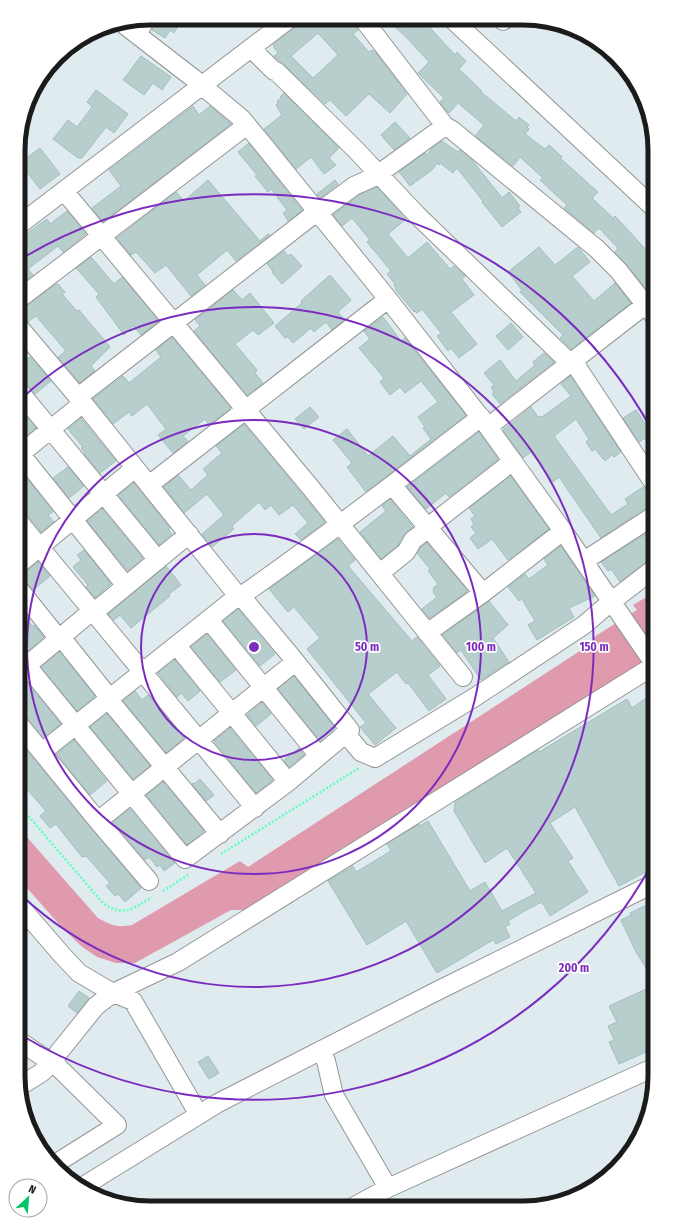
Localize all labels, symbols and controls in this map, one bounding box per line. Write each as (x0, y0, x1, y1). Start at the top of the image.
centre of rings (247, 640, 261, 654)
text: 50 m (355, 640, 379, 654)
text: 100 m (466, 640, 496, 654)
text: 150 m (579, 640, 609, 654)
text: 200 m (558, 961, 589, 975)
north arrow (8, 1178, 48, 1218)
text: N (26, 1182, 38, 1197)

